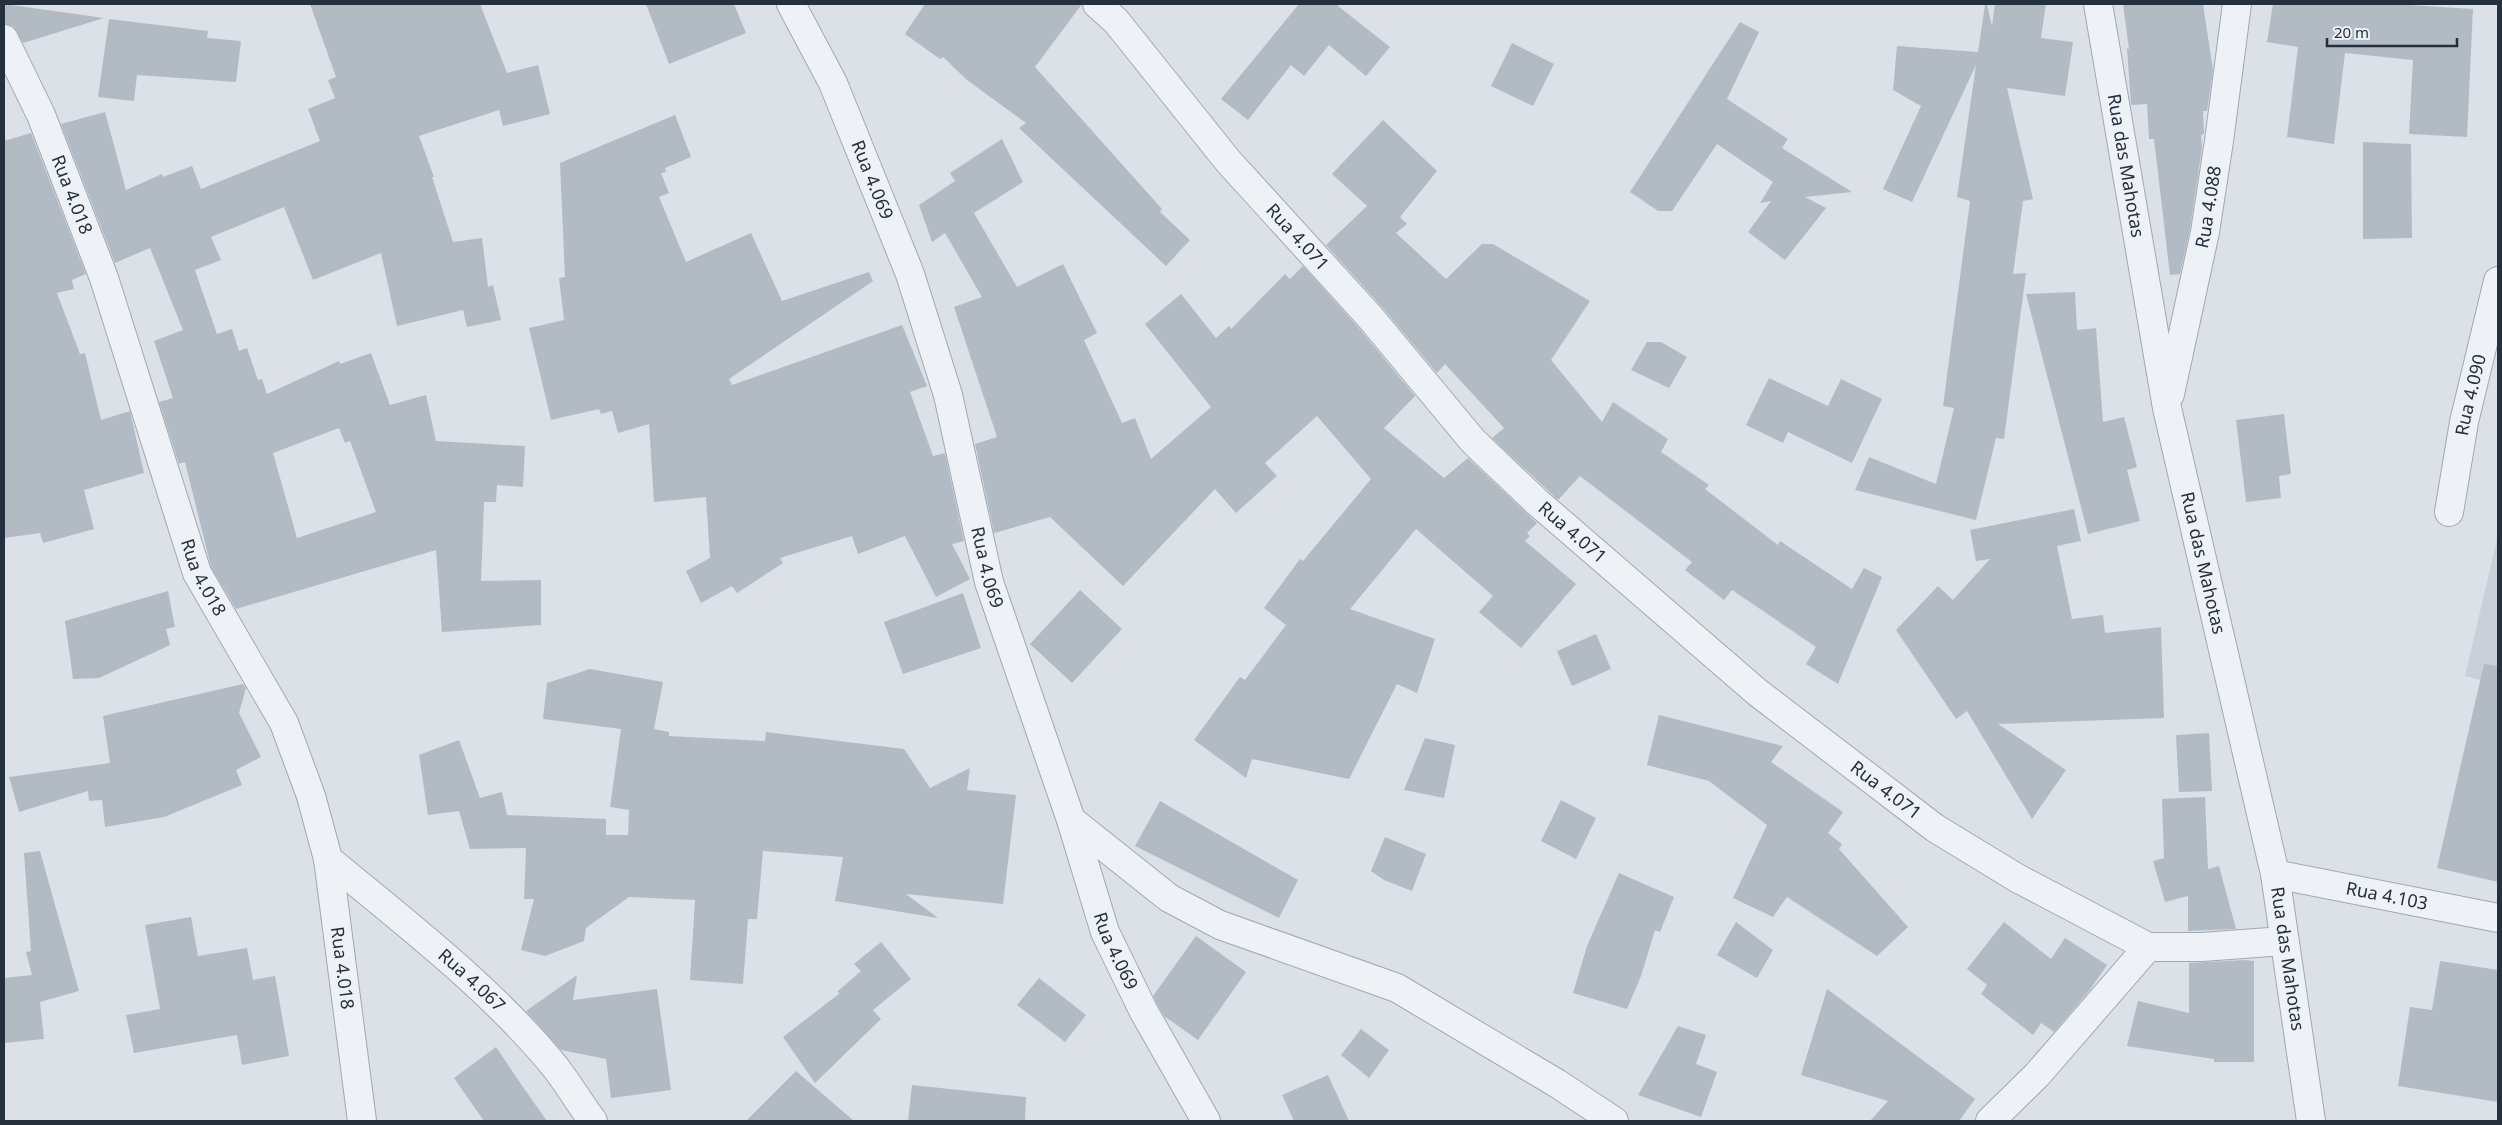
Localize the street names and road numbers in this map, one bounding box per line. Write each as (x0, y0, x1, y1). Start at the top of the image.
street label: Rua das Mahotas (2103, 92, 2151, 239)
street label: Rua 4.069 (846, 137, 900, 223)
street label: Rua 4.018 (47, 151, 99, 237)
street label: Rua 4.088 (2189, 164, 2226, 250)
street label: Rua 4.071 (1261, 198, 1335, 275)
street label: Rua 4.090 (2449, 352, 2491, 437)
street label: Rua das Mahotas (2176, 489, 2232, 636)
street label: Rua 4.071 (1534, 495, 1612, 568)
street label: Rua 4.069 (966, 524, 1010, 611)
street label: Rua 4.018 (176, 536, 232, 620)
street label: Rua 4.071 (1846, 755, 1927, 824)
street label: Rua 4.103 (2344, 875, 2430, 915)
street label: Rua das Mahotas (2266, 885, 2311, 1032)
street label: Rua 4.069 (1089, 909, 1144, 994)
street label: Rua 4.018 (326, 925, 360, 1011)
street label: Rua 4.067 (433, 943, 511, 1017)

